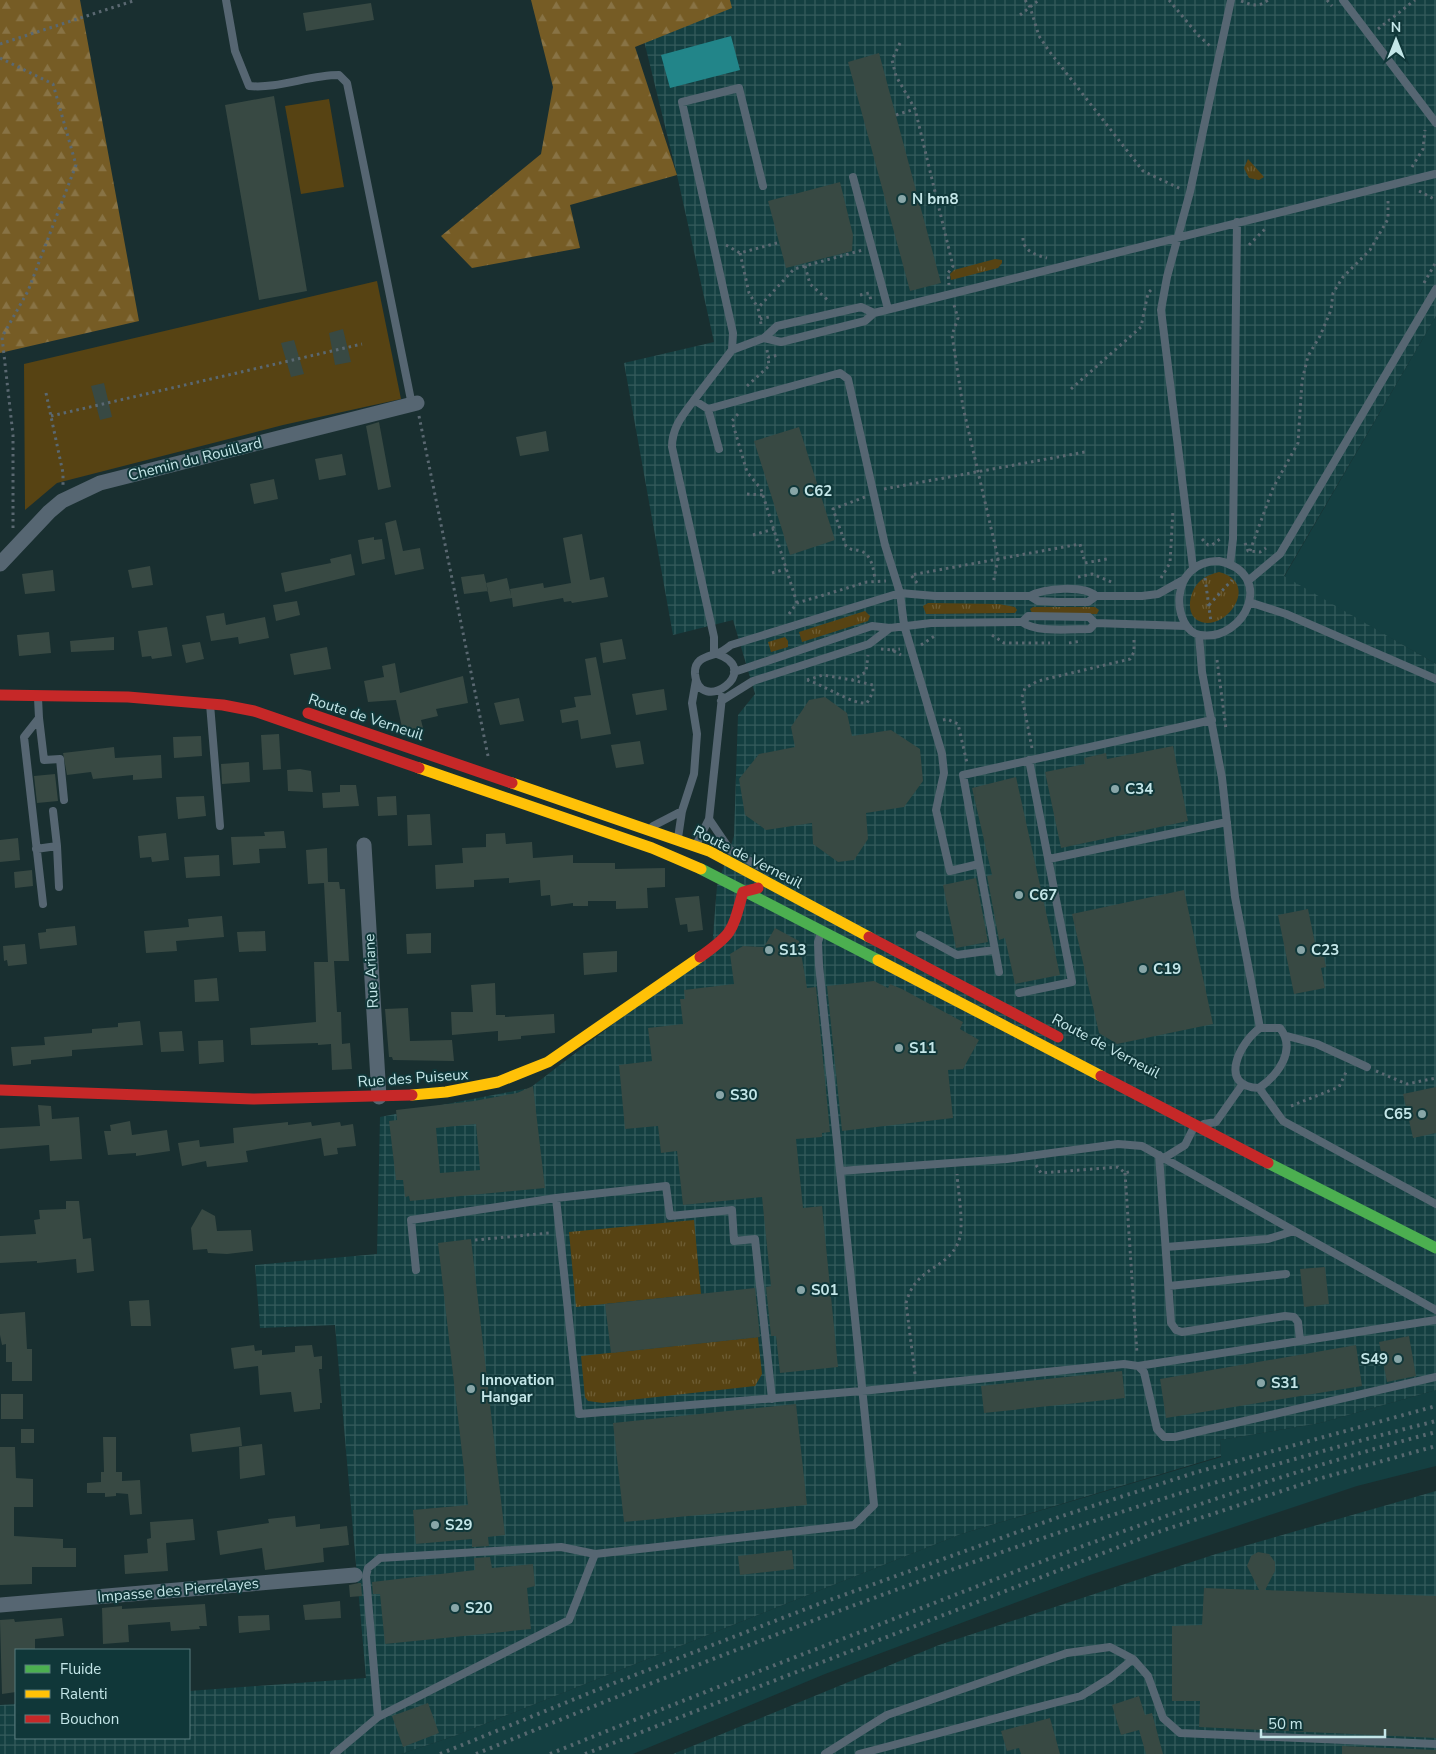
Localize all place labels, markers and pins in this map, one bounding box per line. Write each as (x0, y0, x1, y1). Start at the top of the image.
place label: N bm8 (912, 189, 958, 209)
marker: N bm8 (896, 193, 908, 205)
place label: C62 (804, 481, 832, 501)
marker: C62 (788, 485, 800, 497)
place label: C34 (1125, 779, 1153, 799)
marker: C34 (1109, 783, 1121, 795)
place label: C67 (1029, 885, 1057, 905)
marker: C67 (1013, 889, 1025, 901)
place label: S13 (779, 940, 806, 960)
place label: C23 (1311, 940, 1339, 960)
marker: S13 (763, 944, 775, 956)
marker: C23 (1295, 944, 1307, 956)
place label: C19 (1153, 959, 1181, 979)
marker: C19 (1137, 963, 1149, 975)
place label: S11 (909, 1038, 936, 1058)
marker: S11 (893, 1042, 905, 1054)
place label: S30 (730, 1085, 757, 1105)
marker: S30 (714, 1089, 726, 1101)
place label: C65 (1384, 1104, 1412, 1124)
marker: C65 (1416, 1108, 1428, 1120)
place label: S01 (811, 1280, 838, 1300)
marker: S01 (795, 1284, 807, 1296)
place label: S49 (1361, 1349, 1388, 1369)
marker: S49 (1392, 1353, 1404, 1365)
place label: Innovation Hangar (481, 1370, 554, 1407)
place label: S31 (1271, 1373, 1298, 1393)
marker: S31 (1255, 1377, 1267, 1389)
marker: Innovation Hangar (465, 1383, 477, 1395)
place label: S29 (445, 1515, 472, 1535)
marker: S29 (429, 1519, 441, 1531)
place label: S20 (465, 1598, 492, 1618)
marker: S20 (449, 1602, 461, 1614)

